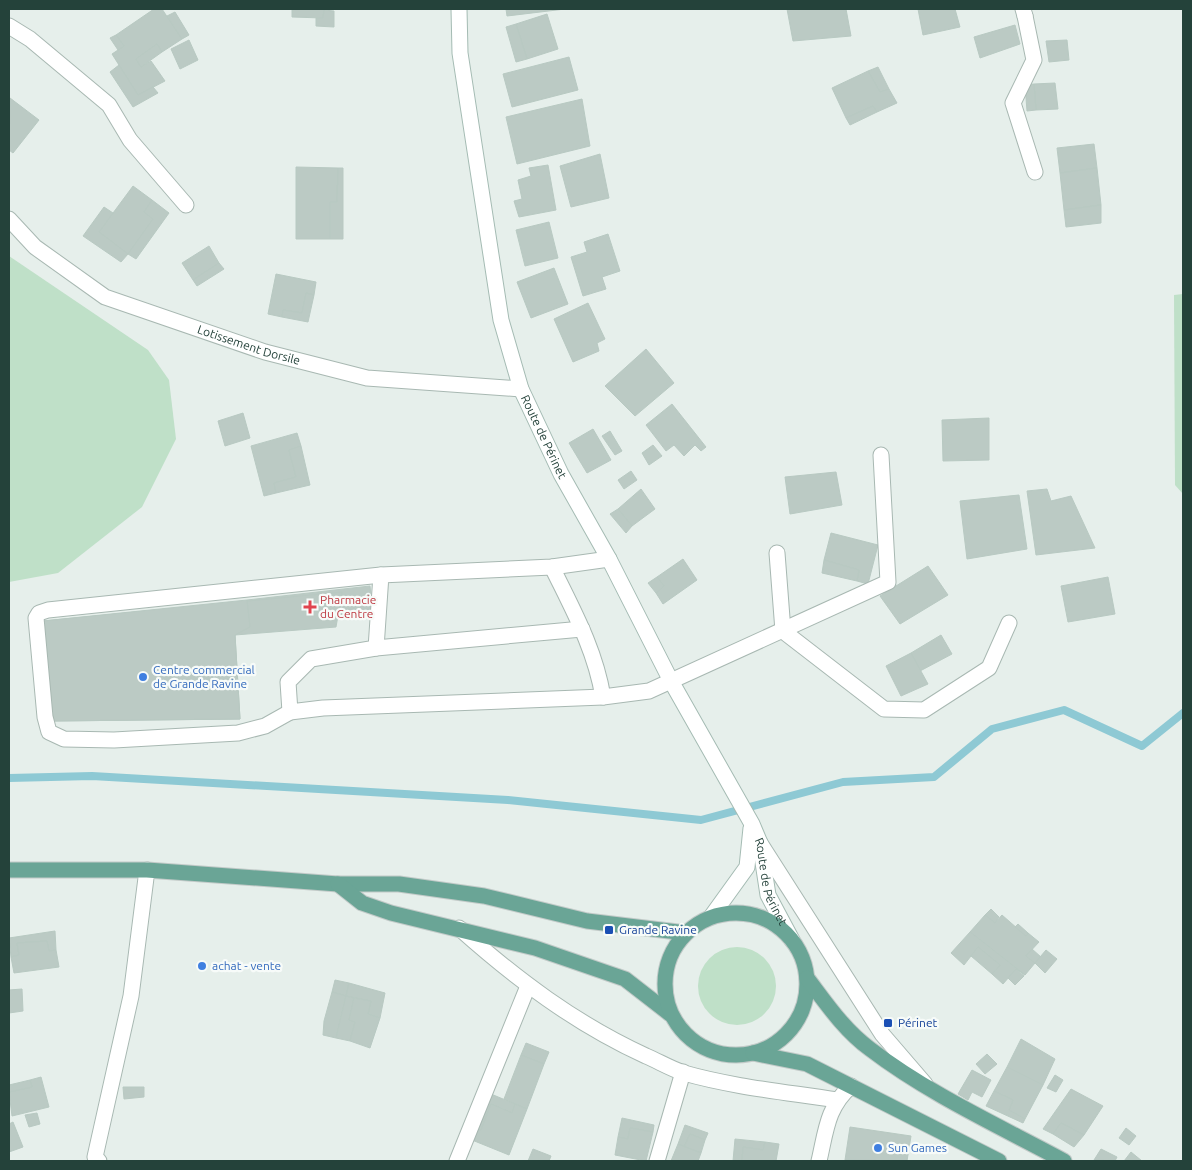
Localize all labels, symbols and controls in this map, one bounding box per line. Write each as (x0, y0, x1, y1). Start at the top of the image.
street label: Lotissement Dorsile (196, 322, 302, 367)
street label: Route de Périnet (519, 393, 570, 481)
place label: Pharmacie du Centre (320, 593, 376, 620)
marker: Pharmacie du Centre (304, 601, 316, 613)
place label: Centre commercial de Grande Ravine (153, 663, 255, 690)
marker: Centre commercial de Grande Ravine (137, 671, 149, 683)
street label: Route de Périnet (753, 836, 790, 928)
place label: Grande Ravine (619, 923, 697, 936)
marker: Grande Ravine (603, 924, 615, 936)
place label: achat - vente (212, 959, 281, 972)
marker: achat - vente (196, 960, 208, 972)
place label: Périnet (898, 1016, 938, 1029)
marker: Périnet (882, 1017, 894, 1029)
place label: Sun Games (888, 1141, 947, 1154)
marker: Sun Games (872, 1142, 884, 1154)

